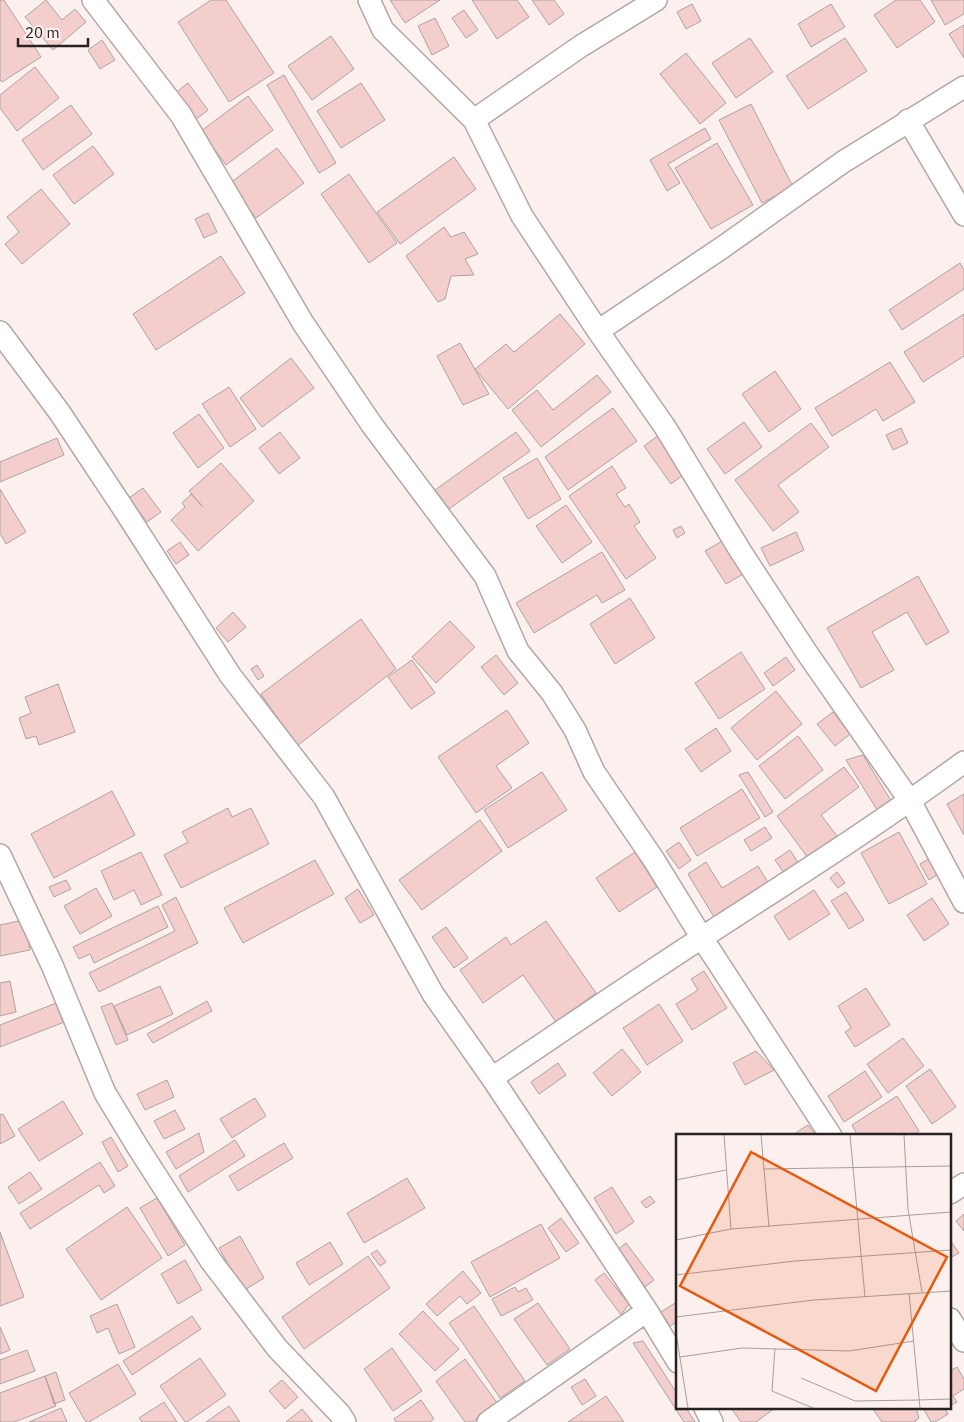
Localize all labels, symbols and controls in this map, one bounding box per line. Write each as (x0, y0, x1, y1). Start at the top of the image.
scale bar (18, 15, 88, 47)
text: 20 m (25, 23, 60, 42)
inset map (676, 1134, 952, 1410)

